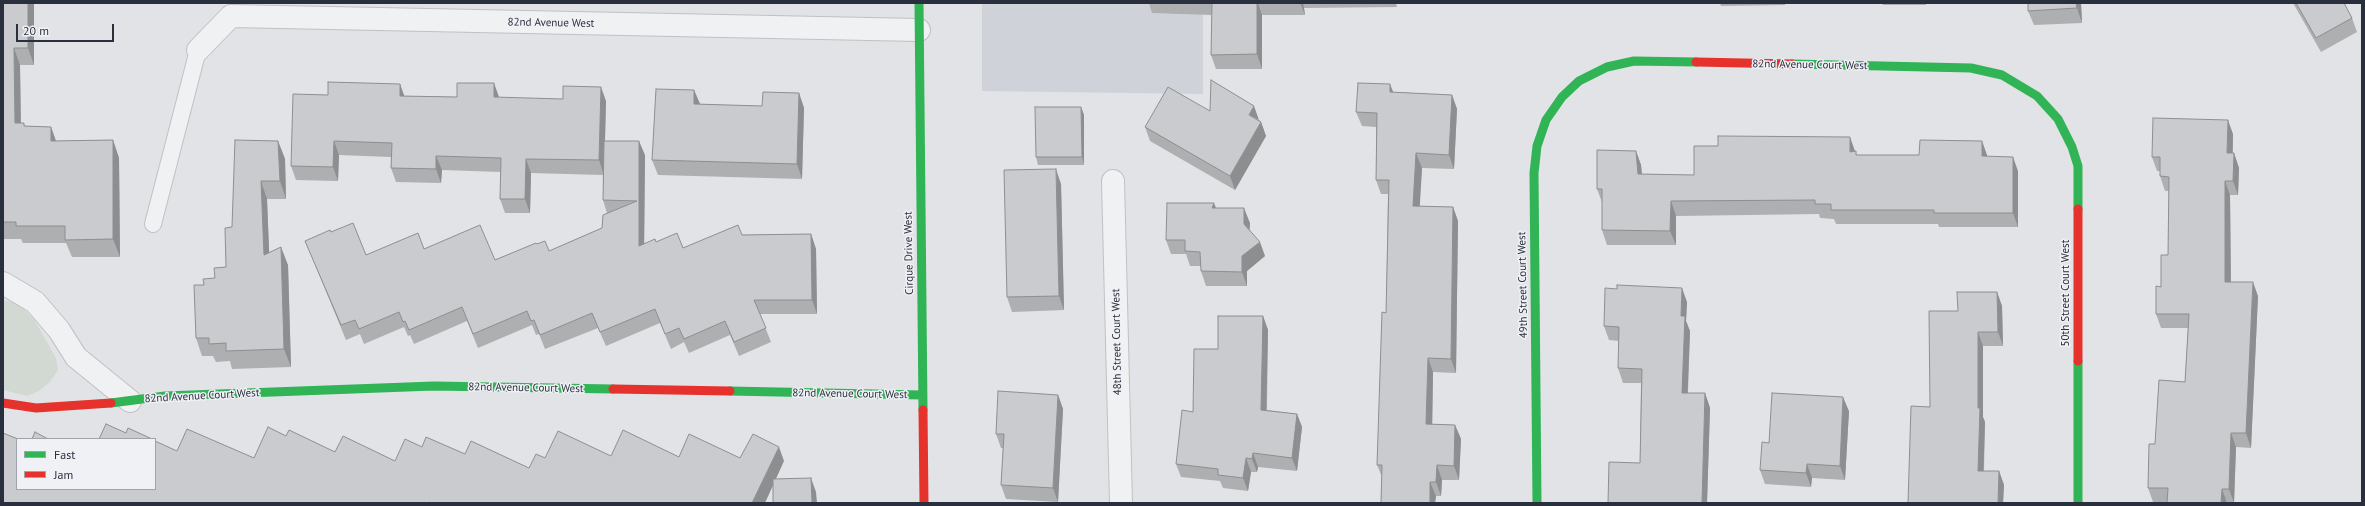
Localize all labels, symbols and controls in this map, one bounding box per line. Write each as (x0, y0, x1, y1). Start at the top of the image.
scale bar (18, 16, 116, 42)
street label: 82nd Avenue West (508, 16, 594, 30)
text: 20 m (23, 23, 49, 38)
street label: 82nd Avenue Court West (1752, 57, 1868, 73)
street label: Cirque Drive West (902, 211, 916, 295)
street label: 49th Street Court West (1515, 232, 1531, 338)
street label: 50th Street Court West (2059, 240, 2073, 346)
street label: 48th Street Court West (1109, 289, 1125, 395)
street label: 82nd Avenue Court West (468, 380, 584, 396)
street label: 82nd Avenue Court West (144, 386, 260, 406)
street label: 82nd Avenue Court West (792, 386, 908, 402)
legend (16, 438, 156, 490)
text: Fast (54, 447, 75, 462)
text: Jam (54, 467, 73, 482)

